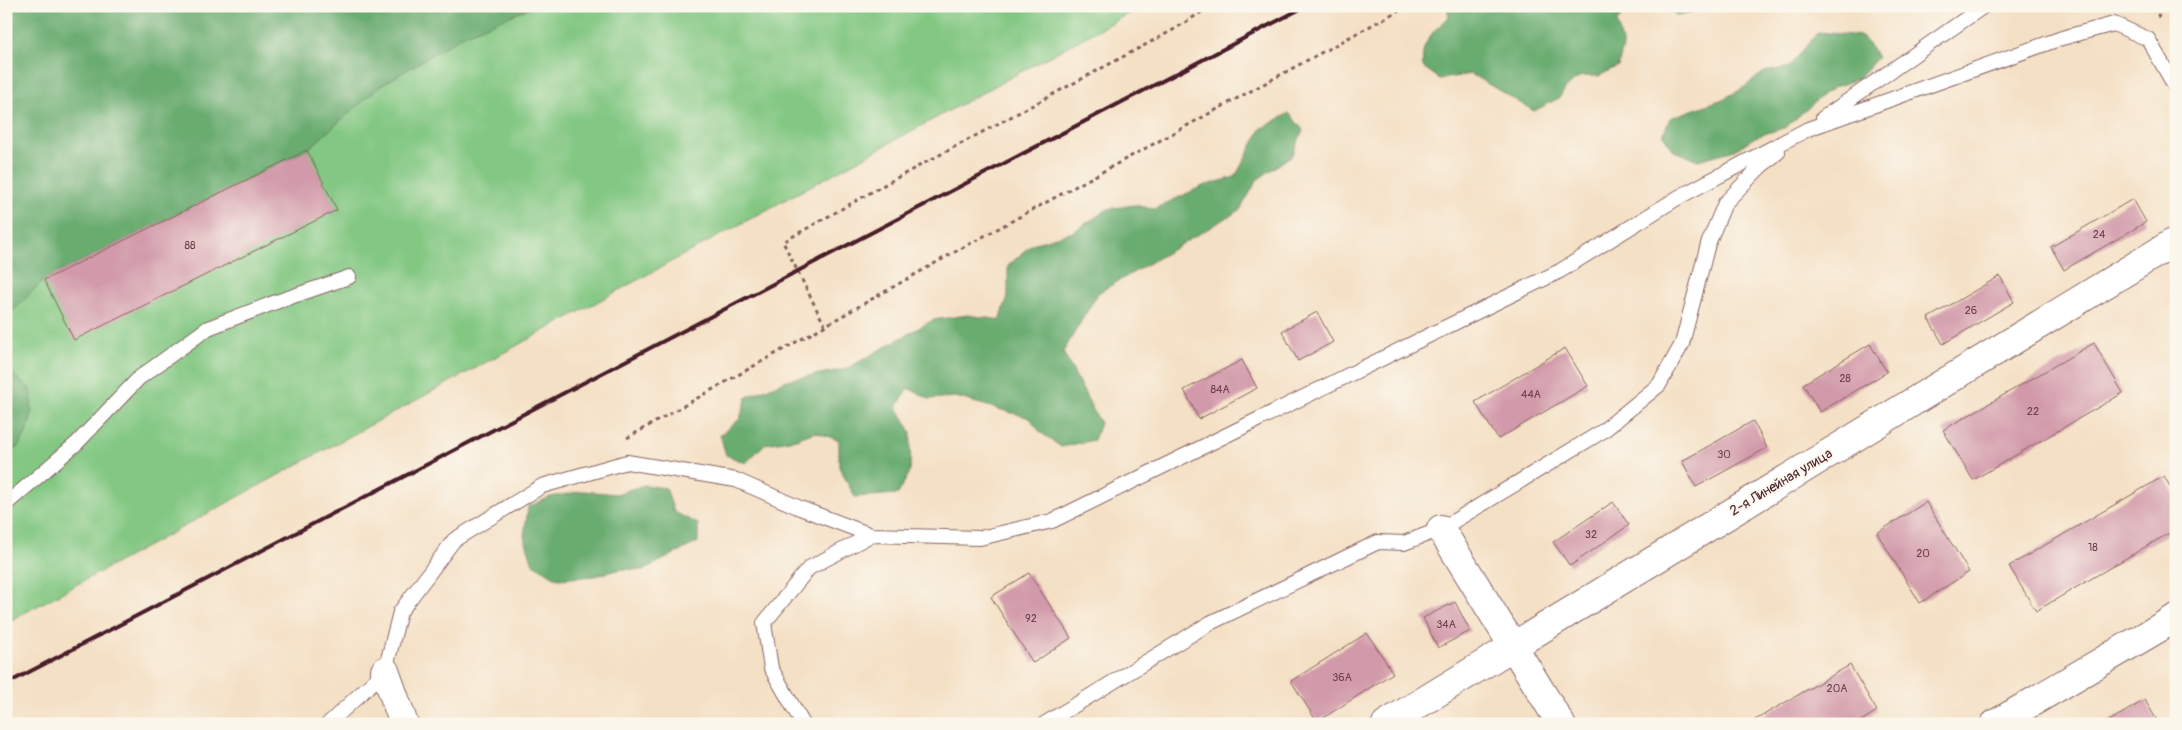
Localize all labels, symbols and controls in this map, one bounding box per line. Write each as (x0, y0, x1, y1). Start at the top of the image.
house number: 24 (2093, 228, 2106, 241)
house number: 88 (184, 239, 196, 252)
house number: 26 (1965, 304, 1977, 317)
house number: 28 (1839, 372, 1851, 385)
house number: 84А (1210, 383, 1230, 396)
house number: 44А (1521, 388, 1541, 401)
house number: 22 (2027, 405, 2039, 418)
street label: 2-я Линейная улица (1727, 445, 1835, 519)
house number: 30 (1717, 448, 1731, 461)
house number: 32 (1585, 528, 1597, 541)
house number: 18 (2088, 541, 2098, 554)
house number: 20 (1916, 547, 1930, 560)
house number: 92 (1025, 612, 1037, 625)
house number: 34А (1436, 618, 1456, 631)
house number: 36А (1332, 671, 1352, 684)
house number: 20А (1827, 682, 1847, 695)

